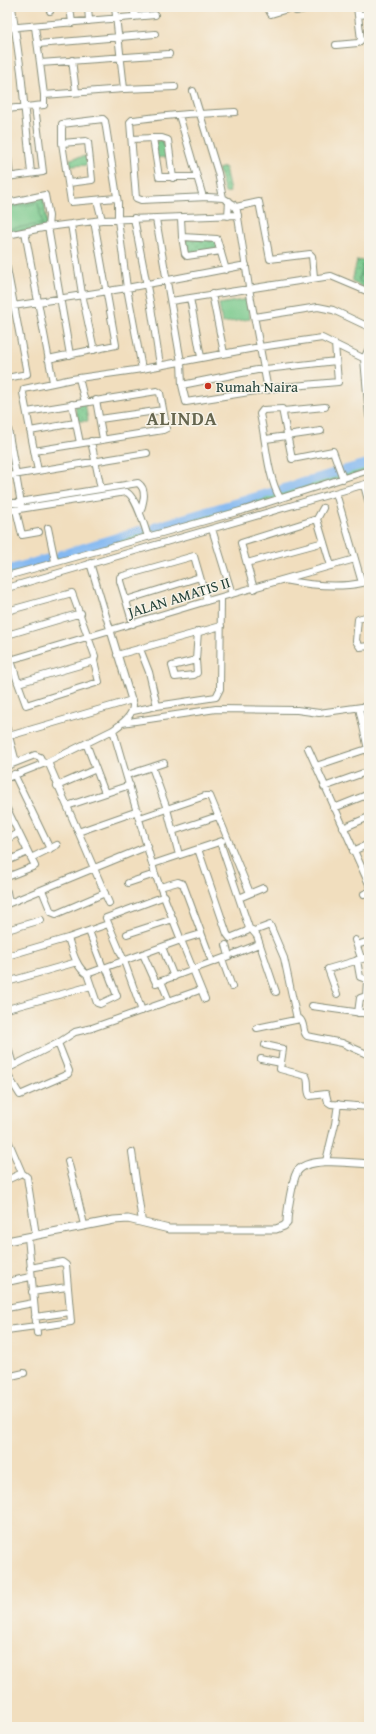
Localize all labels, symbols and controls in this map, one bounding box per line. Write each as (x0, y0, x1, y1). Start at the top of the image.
place label: Rumah Naira (216, 376, 298, 397)
marker: Rumah Naira (203, 381, 213, 391)
district label: ALINDA (146, 404, 218, 432)
street label: JALAN AMATIS II (123, 571, 233, 623)

